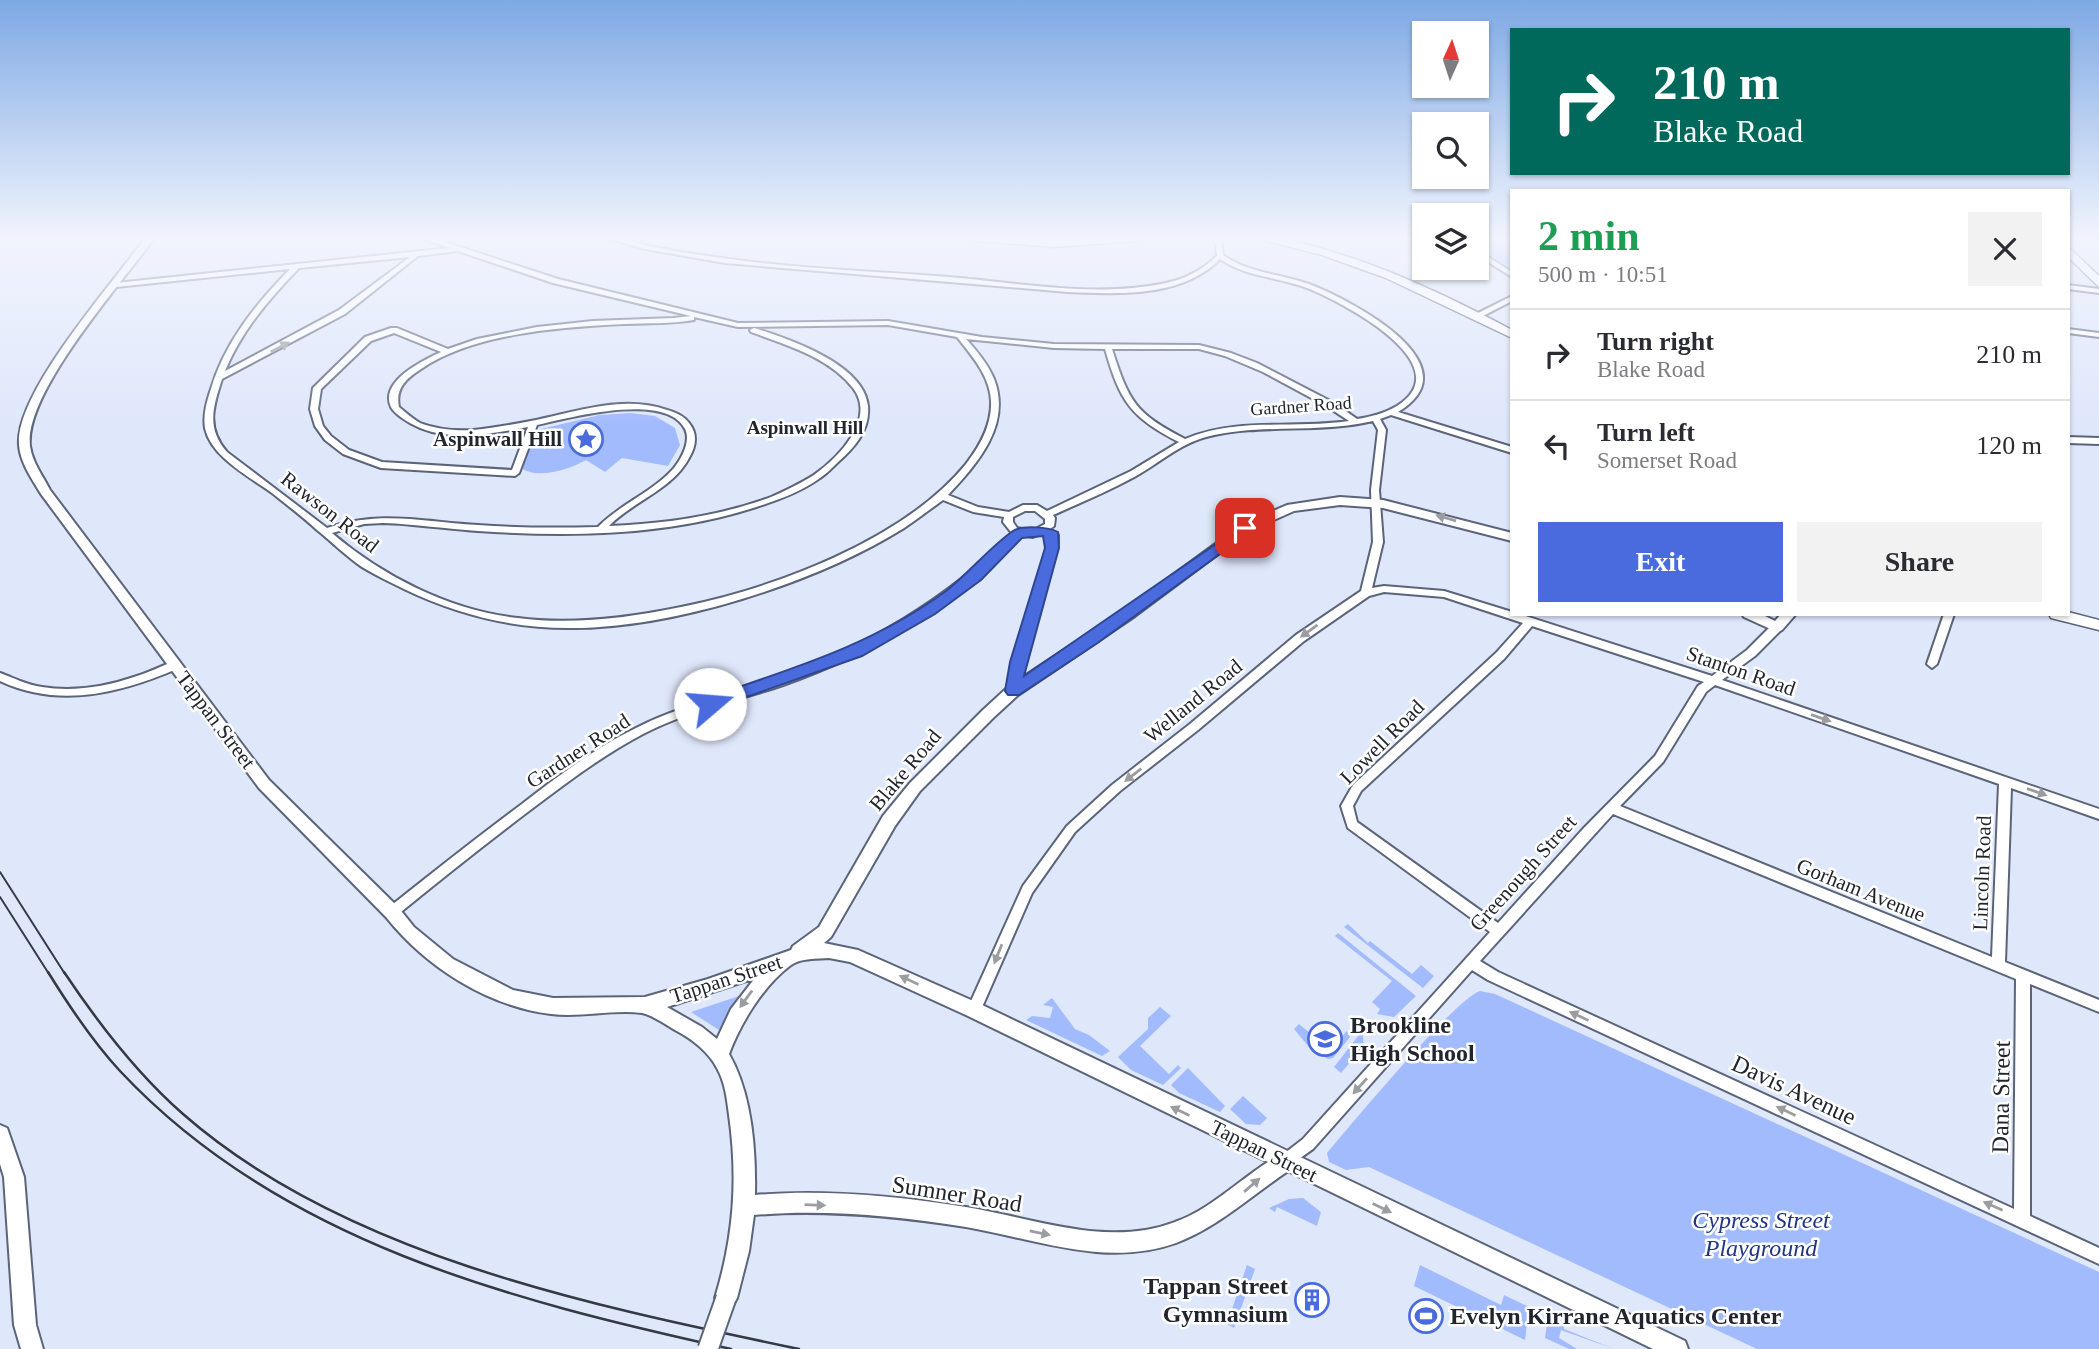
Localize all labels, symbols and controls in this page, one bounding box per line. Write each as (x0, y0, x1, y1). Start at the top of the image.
north arrow (1412, 21, 1489, 98)
map controls (1412, 21, 1489, 280)
text: 210 m (1653, 55, 1780, 110)
icon: right (1538, 56, 1629, 147)
button: search (1412, 112, 1489, 189)
text: Blake Road (1653, 113, 1803, 149)
button: layers (1412, 203, 1489, 280)
button: close (1968, 212, 2042, 286)
text: 2 min (1538, 213, 1640, 259)
text: 500 m · 10:51 (1538, 262, 1668, 287)
text: Turn right (1597, 327, 1714, 356)
icon: right (1538, 336, 1576, 374)
text: 210 m (1976, 340, 2042, 369)
one-way arrow (270, 342, 290, 353)
text: Blake Road (1597, 357, 1705, 382)
street label: Gardner Road (1250, 392, 1352, 420)
district label: Aspinwall Hill (747, 417, 863, 438)
text: Turn left (1597, 418, 1695, 447)
place icon: Aspinwall Hill (567, 420, 605, 458)
place label: Aspinwall Hill (433, 427, 562, 451)
icon: left (1538, 427, 1576, 465)
text: 120 m (1976, 431, 2042, 460)
text: Somerset Road (1597, 448, 1737, 473)
street label: Rawson Road (276, 466, 384, 558)
pin (1215, 498, 1275, 558)
icon: arrive (1226, 509, 1264, 547)
one-way arrow (1435, 512, 1457, 523)
button: Exit (1538, 522, 1783, 602)
button: Share (1797, 522, 2042, 602)
one-way arrow (1300, 624, 1318, 638)
street label: Stanton Road (1683, 641, 1799, 701)
street label: Welland Road (1139, 654, 1247, 748)
street label: Tappan Street (172, 667, 261, 774)
position arrow (673, 667, 747, 741)
street label: Lowell Road (1335, 695, 1429, 789)
street label: Gardner Road (522, 708, 635, 793)
one-way arrow (1811, 713, 1832, 724)
street label: Blake Road (864, 724, 946, 815)
one-way arrow (1124, 767, 1142, 782)
one-way arrow (2026, 787, 2047, 798)
street label: Greenough Street (1465, 810, 1581, 936)
street label: Lincoln Road (1968, 815, 1996, 931)
street label: Gorham Avenue (1793, 853, 1929, 927)
one-way arrow (992, 943, 1003, 964)
street label: Tappan Street (667, 950, 785, 1008)
one-way arrow (898, 975, 919, 986)
one-way arrow (739, 990, 753, 1009)
one-way arrow (1569, 1010, 1589, 1022)
place label: Brookline High School (1350, 1012, 1475, 1066)
school or university icon: Brookline High School (1306, 1020, 1344, 1058)
street label: Dana Street (1987, 1040, 2015, 1154)
street label: Davis Avenue (1728, 1050, 1860, 1130)
one-way arrow (1353, 1077, 1369, 1094)
one-way arrow (1170, 1105, 1190, 1117)
one-way arrow (1776, 1105, 1796, 1117)
street label: Tappan Street (1207, 1115, 1321, 1187)
street label: Sumner Road (890, 1171, 1024, 1217)
one-way arrow (1243, 1178, 1260, 1193)
one-way arrow (804, 1199, 826, 1210)
one-way arrow (1982, 1201, 2003, 1212)
one-way arrow (1372, 1202, 1392, 1213)
park label: Cypress Street Playground (1692, 1207, 1831, 1261)
one-way arrow (1029, 1228, 1051, 1239)
place label: Tappan Street Gymnasium (1143, 1273, 1288, 1327)
building icon: Tappan Street Gymnasium (1293, 1281, 1331, 1319)
sports icon: Evelyn Kirrane Aquatics Center (1407, 1297, 1445, 1335)
place label: Evelyn Kirrane Aquatics Center (1450, 1303, 1782, 1329)

